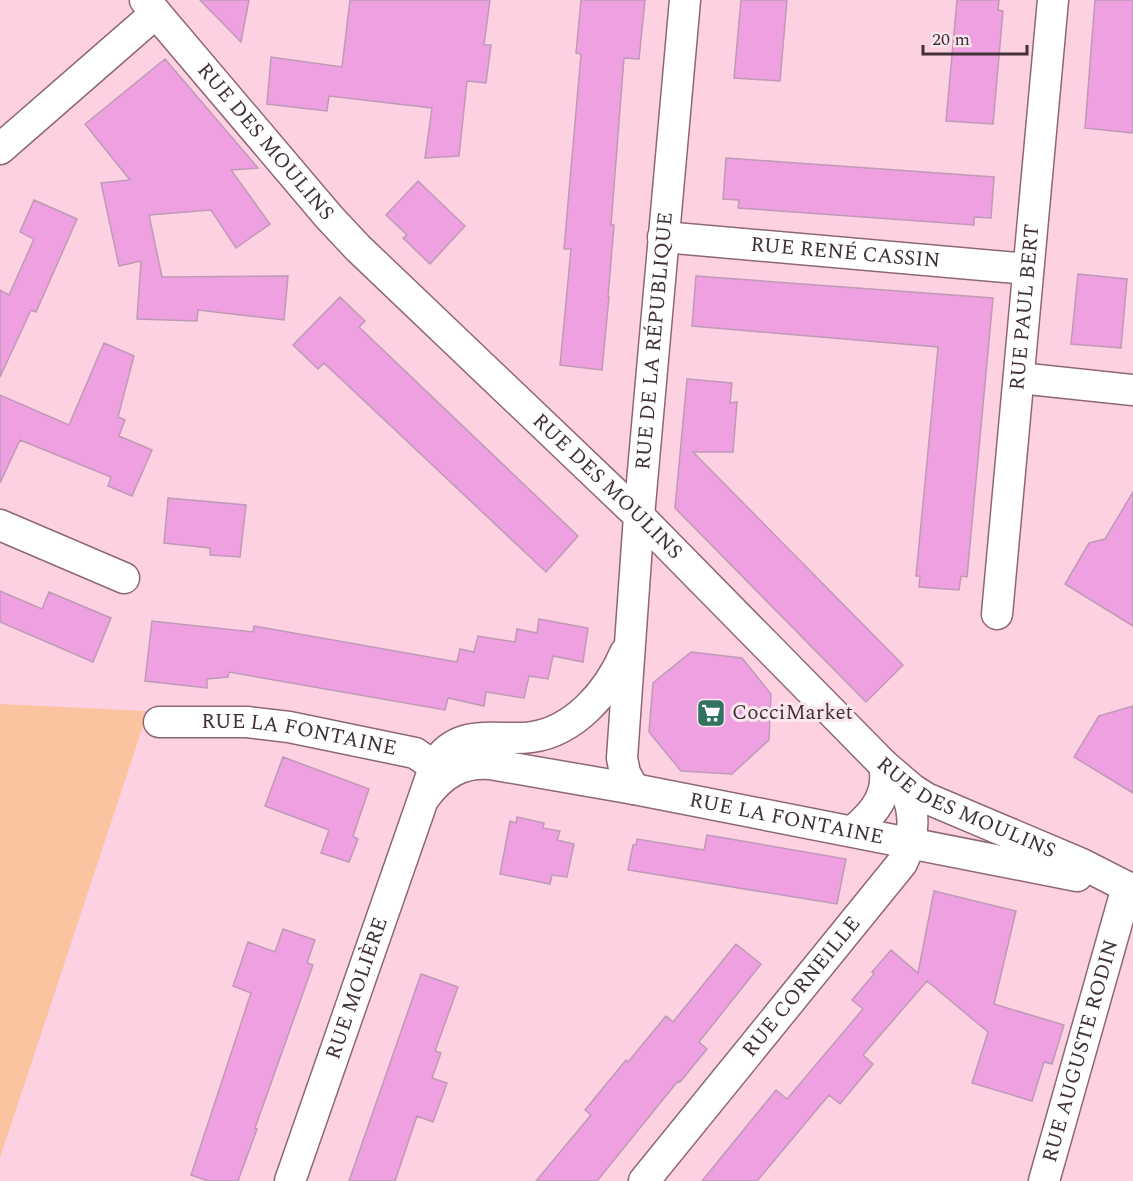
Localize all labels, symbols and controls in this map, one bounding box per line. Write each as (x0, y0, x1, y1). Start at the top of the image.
scale bar (923, 18, 1026, 56)
text: 20 m (932, 26, 970, 53)
street label: RUE DES MOULINS (189, 56, 342, 228)
street label: RUE DE LA RÉPUBLIQUE (627, 211, 682, 471)
street label: RUE PAUL BERT (1001, 223, 1048, 392)
street label: RUE RENÉ CASSIN (749, 229, 942, 277)
street label: RUE DES MOULINS (525, 406, 690, 567)
supermarket icon: CocciMarket (695, 697, 727, 729)
place label: CocciMarket (732, 697, 853, 729)
street label: RUE LA FONTAINE (201, 706, 400, 765)
street label: RUE DES MOULINS (869, 749, 1061, 867)
street label: RUE LA FONTAINE (686, 784, 886, 854)
street label: RUE CORNEILLE (734, 909, 869, 1064)
street label: RUE MOLIÈRE (318, 913, 397, 1064)
street label: RUE AUGUSTE RODIN (1034, 936, 1127, 1166)

